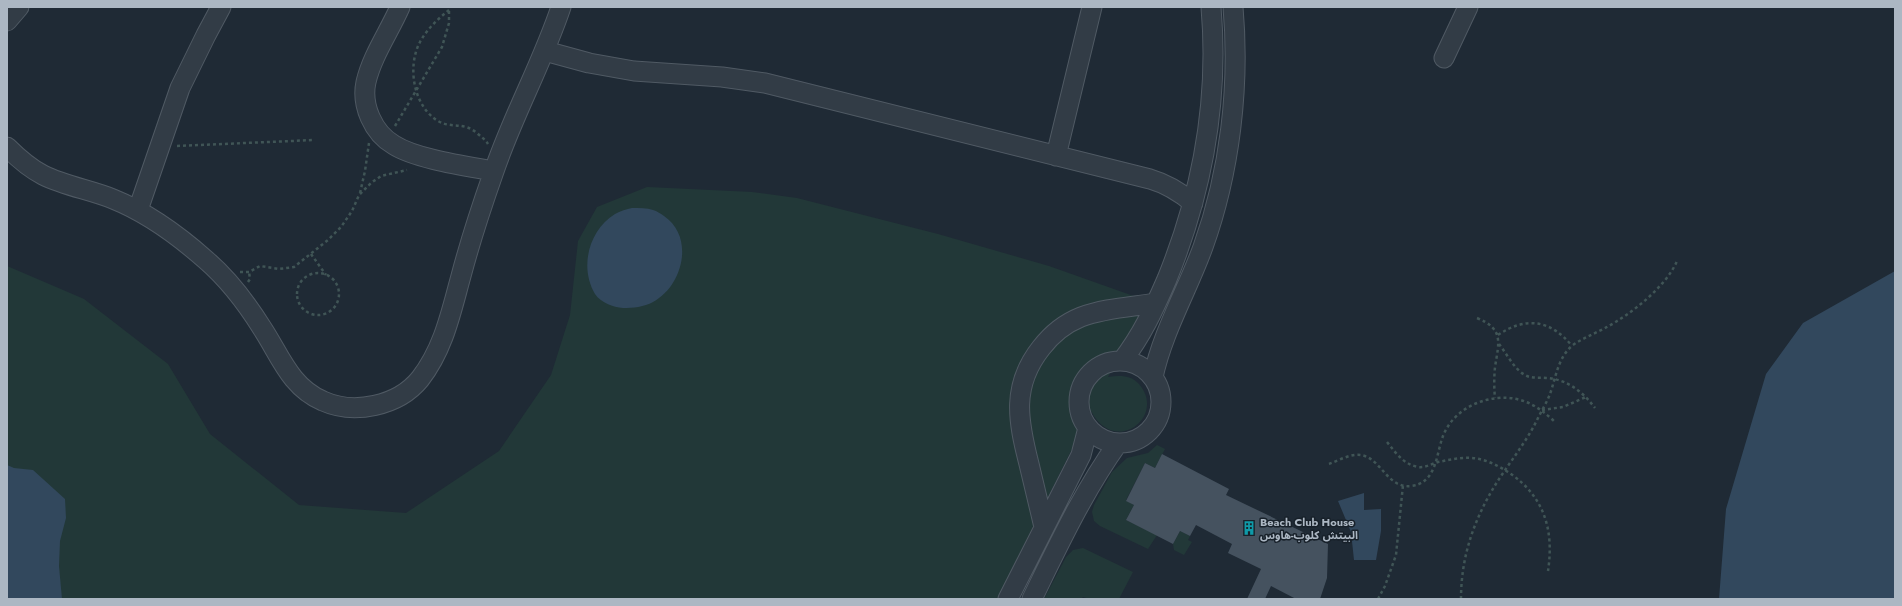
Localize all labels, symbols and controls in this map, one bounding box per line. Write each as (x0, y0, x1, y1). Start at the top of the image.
place label: Beach Club House البيتش كلوب-هاوس (1260, 514, 1358, 543)
building icon: Beach Club House البيتش كلوب-هاوس (1241, 520, 1257, 536)

